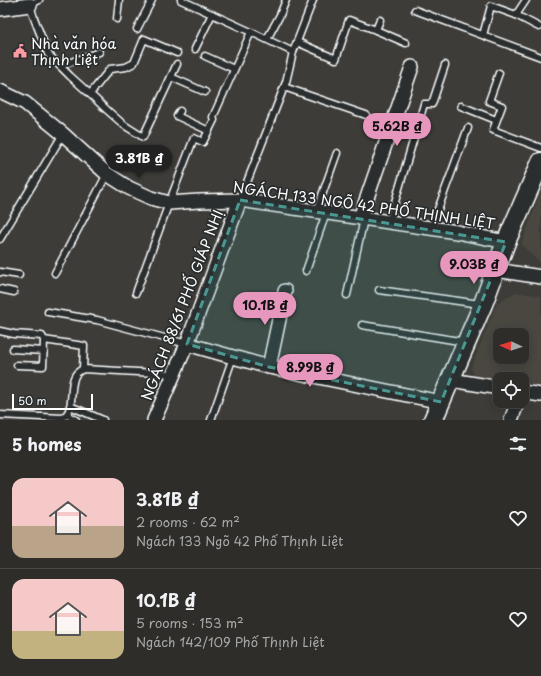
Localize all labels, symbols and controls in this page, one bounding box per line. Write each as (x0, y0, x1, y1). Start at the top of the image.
place label: Nhà văn hóa Thịnh Liệt (31, 33, 116, 70)
public building icon: Nhà văn hóa Thịnh Liệt (12, 43, 28, 59)
pin: 5.62B ₫ (360, 113, 434, 147)
text: 5.62B ₫ (372, 116, 422, 135)
pin: 3.81B ₫ (102, 145, 176, 179)
text: 3.81B ₫ (115, 148, 163, 167)
street label: NGÁCH 133 NGÕ 42 PHỐ THỊNH LIỆT (232, 176, 497, 234)
street label: NGÁCH 88/61 PHỐ GIÁP NHỊ (136, 206, 228, 404)
pin: 9.03B ₫ (437, 251, 511, 285)
text: 9.03B ₫ (449, 254, 499, 273)
pin: 10.1B ₫ (228, 292, 302, 326)
text: 10.1B ₫ (242, 295, 288, 314)
north arrow (493, 328, 529, 364)
map controls (493, 328, 529, 408)
pin: 8.99B ₫ (273, 354, 347, 388)
text: 8.99B ₫ (286, 357, 334, 376)
button: locate (493, 372, 529, 408)
scale bar (12, 392, 93, 411)
text: 50 m (18, 392, 47, 409)
text: 5 homes (12, 431, 82, 457)
icon: filters (507, 433, 529, 455)
text: 3.81B ₫ (136, 486, 199, 512)
icon: home (44, 494, 92, 542)
icon: heart (507, 507, 529, 529)
text: 2 rooms · 62 m² (136, 512, 240, 531)
text: Ngách 133 Ngõ 42 Phố Thịnh Liệt (136, 531, 343, 550)
text: 10.1B ₫ (136, 587, 195, 613)
icon: home (44, 595, 92, 643)
icon: heart (507, 608, 529, 630)
text: 5 rooms · 153 m² (136, 613, 244, 632)
text: Ngách 142/109 Phố Thịnh Liệt (136, 632, 325, 651)

